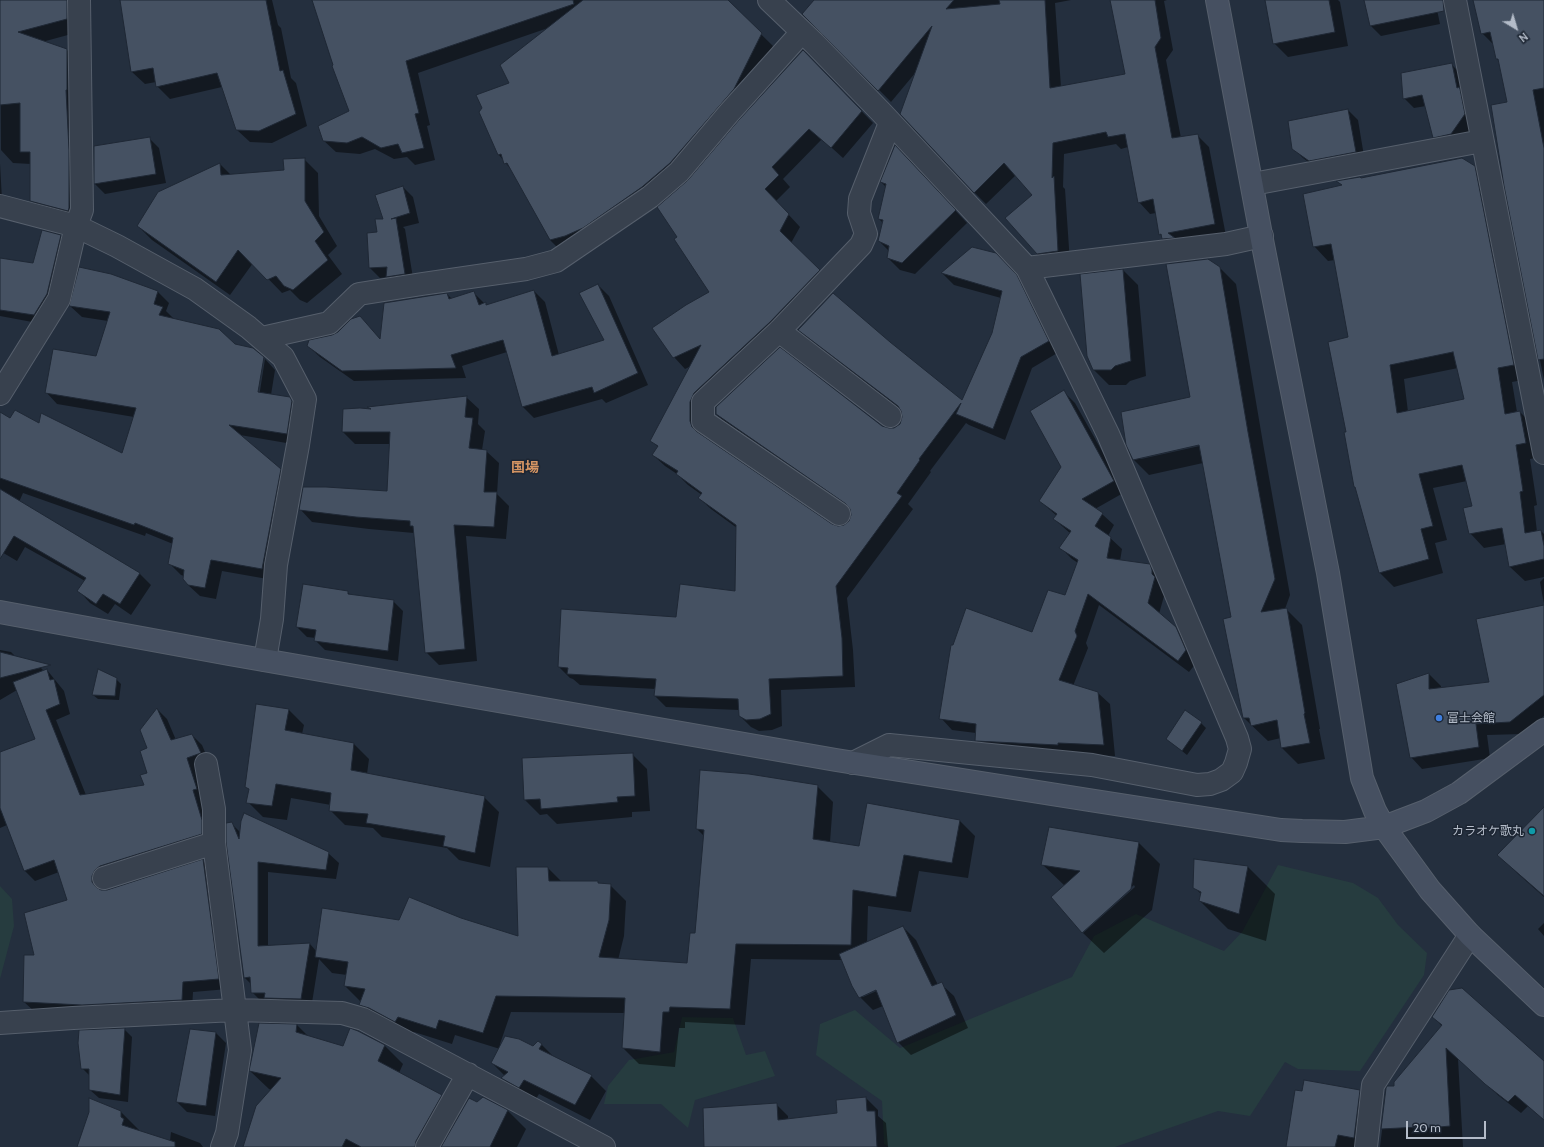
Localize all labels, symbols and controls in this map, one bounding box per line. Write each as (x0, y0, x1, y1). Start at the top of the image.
north arrow (1496, 8, 1536, 48)
text: N (1516, 30, 1531, 45)
district label: 国場 (511, 460, 539, 476)
place label: 富士会館 (1447, 711, 1495, 725)
marker: 富士会館 (1434, 713, 1444, 723)
place label: カラオケ歌丸 (1452, 824, 1524, 838)
marker: カラオケ歌丸 (1527, 826, 1537, 836)
scale bar (1408, 1113, 1488, 1139)
text: 20 m (1413, 1120, 1441, 1135)

